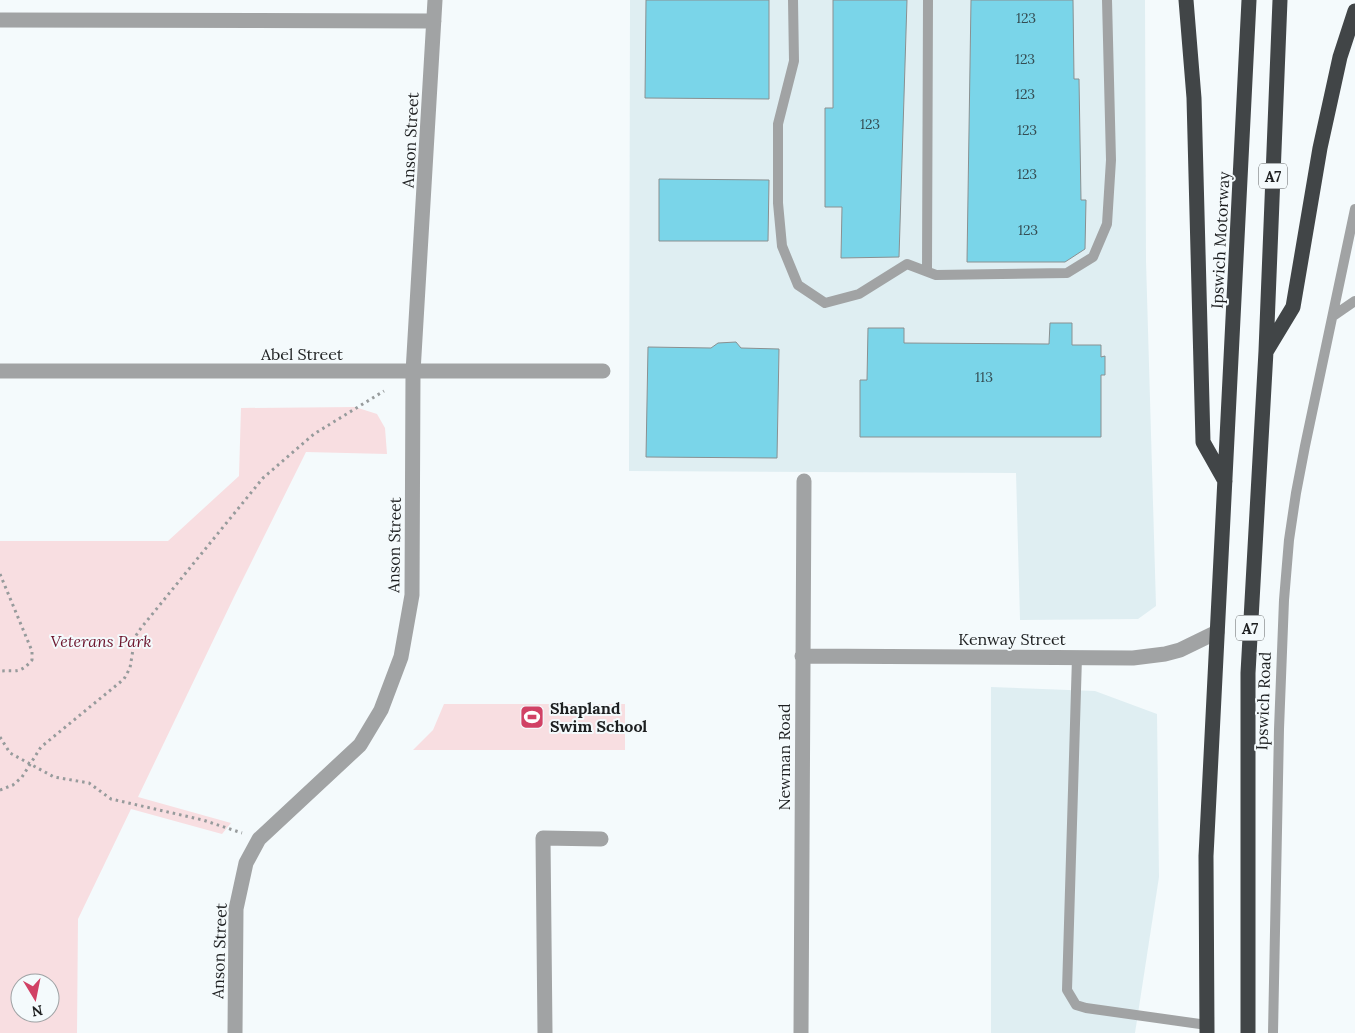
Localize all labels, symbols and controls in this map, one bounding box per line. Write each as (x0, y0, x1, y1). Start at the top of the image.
house number: 123 (1016, 9, 1036, 27)
house number: 123 (1015, 50, 1035, 68)
house number: 123 (1015, 85, 1035, 103)
street label: Anson Street (397, 91, 423, 189)
house number: 123 (860, 115, 880, 133)
house number: 123 (1017, 121, 1037, 139)
road number: A7 (1259, 164, 1287, 188)
house number: 123 (1017, 165, 1037, 183)
street label: Ipswich Motorway (1206, 170, 1234, 309)
house number: 123 (1018, 221, 1038, 239)
street label: Abel Street (260, 344, 344, 364)
house number: 113 (975, 368, 993, 386)
street label: Anson Street (383, 496, 405, 594)
road number: A7 (1236, 616, 1264, 640)
street label: Kenway Street (958, 629, 1067, 649)
park label: Veterans Park (51, 631, 151, 651)
street label: Ipswich Road (1251, 651, 1275, 751)
place label: Shapland Swim School (550, 698, 647, 736)
street label: Newman Road (774, 703, 794, 811)
sports icon: Shapland Swim School (519, 704, 545, 730)
street label: Anson Street (207, 902, 231, 1000)
north arrow (10, 973, 60, 1023)
text: N (30, 1001, 44, 1021)

